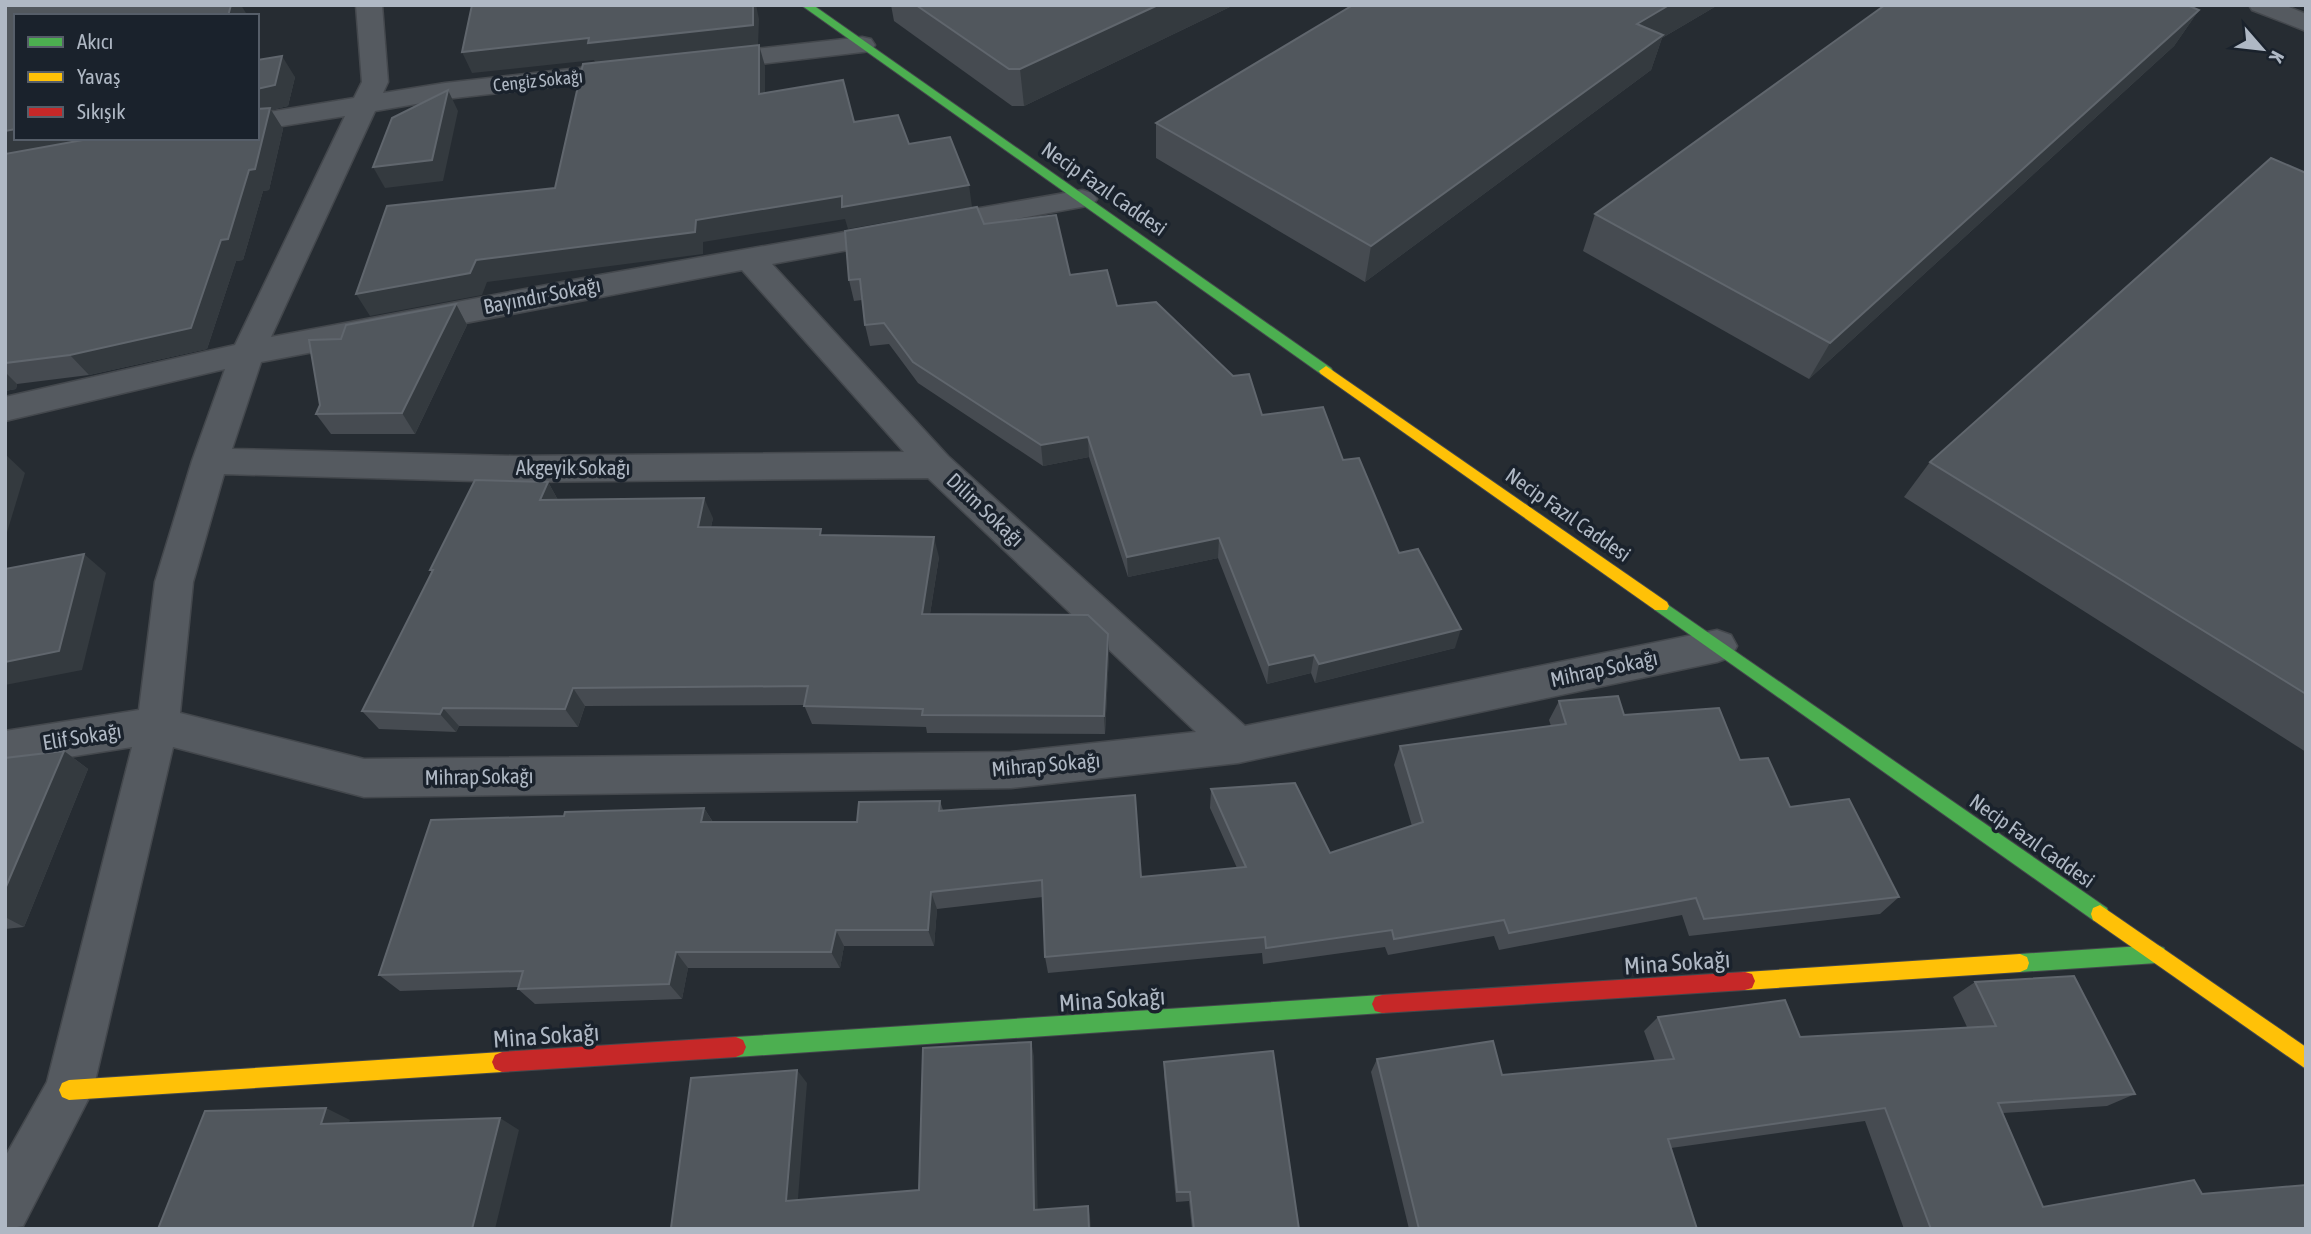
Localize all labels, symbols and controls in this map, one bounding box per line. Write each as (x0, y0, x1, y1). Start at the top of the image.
legend (14, 14, 259, 140)
north arrow (2227, 14, 2297, 84)
text: Akıcı (77, 29, 113, 53)
text: K (2265, 48, 2289, 67)
text: Yavaş (77, 64, 120, 88)
street label: Cengiz Sokağı (492, 65, 584, 96)
text: Sıkışık (77, 99, 126, 123)
street label: Necip Fazıl Caddesi (1038, 136, 1172, 240)
street label: Bayındır Sokağı (481, 272, 602, 318)
street label: Akgeyik Sokağı (516, 455, 630, 479)
street label: Necip Fazıl Caddesi (1502, 462, 1636, 566)
street label: Dilim Sokağı (942, 468, 1029, 551)
street label: Mihrap Sokağı (1548, 645, 1660, 691)
street label: Elif Sokağı (41, 718, 123, 754)
street label: Mihrap Sokağı (991, 747, 1101, 781)
street label: Mihrap Sokağı (424, 763, 534, 789)
street label: Necip Fazıl Caddesi (1966, 788, 2100, 892)
street label: Mina Sokağı (1623, 945, 1731, 980)
street label: Mina Sokağı (1058, 982, 1166, 1017)
street label: Mina Sokağı (492, 1018, 600, 1053)

